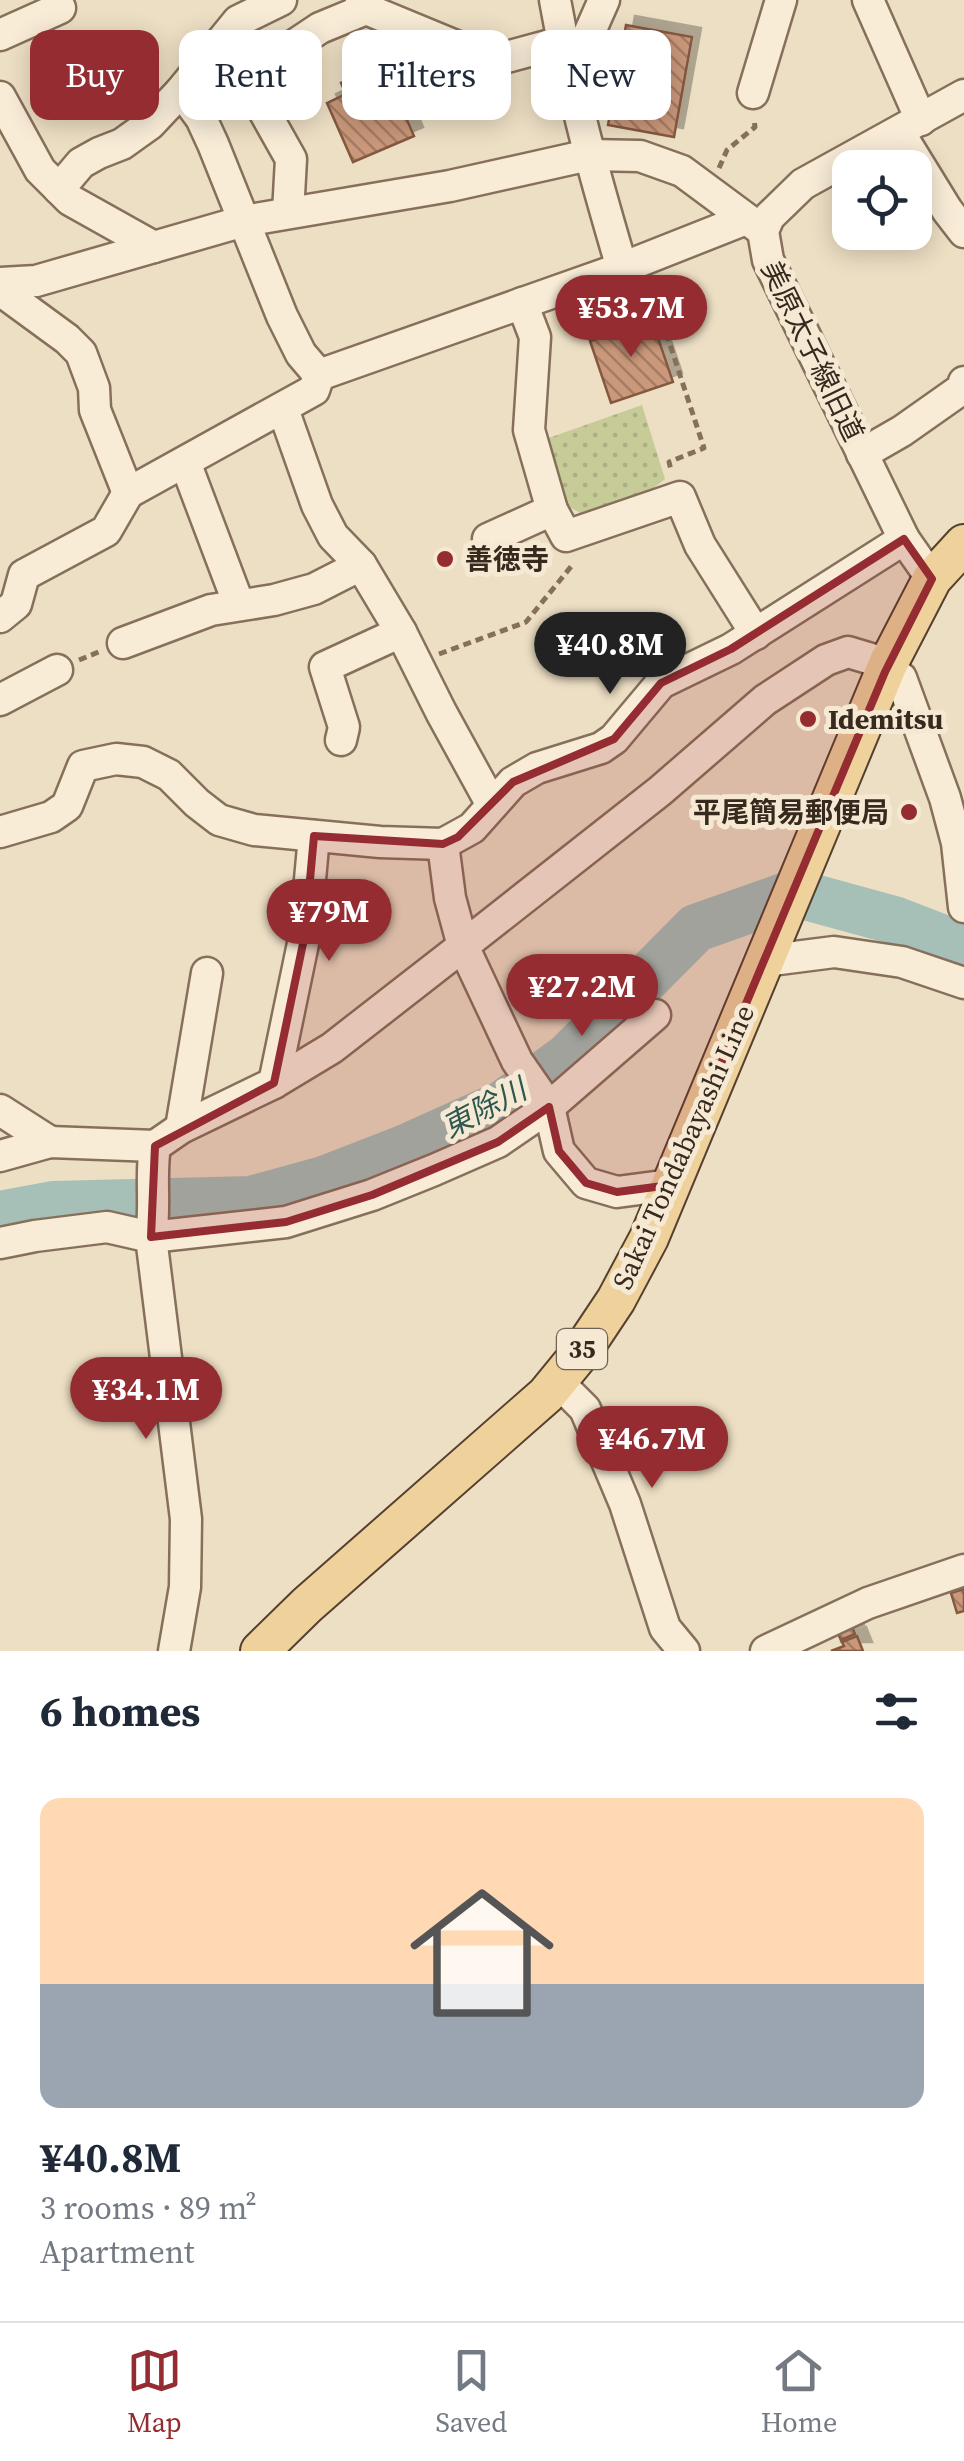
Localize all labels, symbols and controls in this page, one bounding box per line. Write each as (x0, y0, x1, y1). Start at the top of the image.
chip: Buy (30, 30, 159, 120)
chip: Rent (179, 30, 322, 120)
chip: Filters (342, 30, 511, 120)
chip: New (531, 30, 671, 120)
map controls (832, 150, 932, 250)
button: locate (832, 150, 932, 250)
street label: 美原太子線旧道 (753, 255, 873, 447)
pin: ¥53.7M (550, 275, 712, 360)
text: ¥53.7M (577, 285, 685, 329)
place label: 善徳寺 (465, 540, 549, 578)
marker: 善徳寺 (434, 548, 456, 570)
pin: ¥40.8M (529, 612, 691, 697)
text: ¥40.8M (556, 622, 664, 666)
place label: Idemitsu (828, 700, 943, 738)
marker: Idemitsu (797, 708, 819, 730)
place label: 平尾簡易郵便局 (693, 793, 889, 831)
marker: 平尾簡易郵便局 (898, 801, 920, 823)
pin: ¥79M (270, 879, 388, 964)
text: ¥79M (289, 889, 369, 933)
pin: ¥27.2M (501, 954, 663, 1039)
text: ¥27.2M (528, 964, 636, 1008)
street label: Sakai Tondabayashi Line (603, 999, 763, 1295)
water label: 東除川 (435, 1067, 536, 1147)
road number: 35 (557, 1329, 607, 1369)
pin: ¥34.1M (65, 1357, 227, 1442)
text: ¥34.1M (92, 1367, 200, 1411)
pin: ¥46.7M (571, 1406, 733, 1491)
text: ¥46.7M (598, 1416, 706, 1460)
text: 6 homes (40, 1682, 200, 1740)
icon: filters (869, 1684, 924, 1739)
icon: home (392, 1863, 572, 2043)
text: ¥40.8M (40, 2128, 181, 2186)
text: 3 rooms · 89 m² (40, 2186, 257, 2230)
text: Apartment (40, 2230, 194, 2274)
tab: Map (127, 2343, 182, 2441)
tab: Saved (435, 2343, 507, 2441)
tab: Home (761, 2343, 837, 2441)

